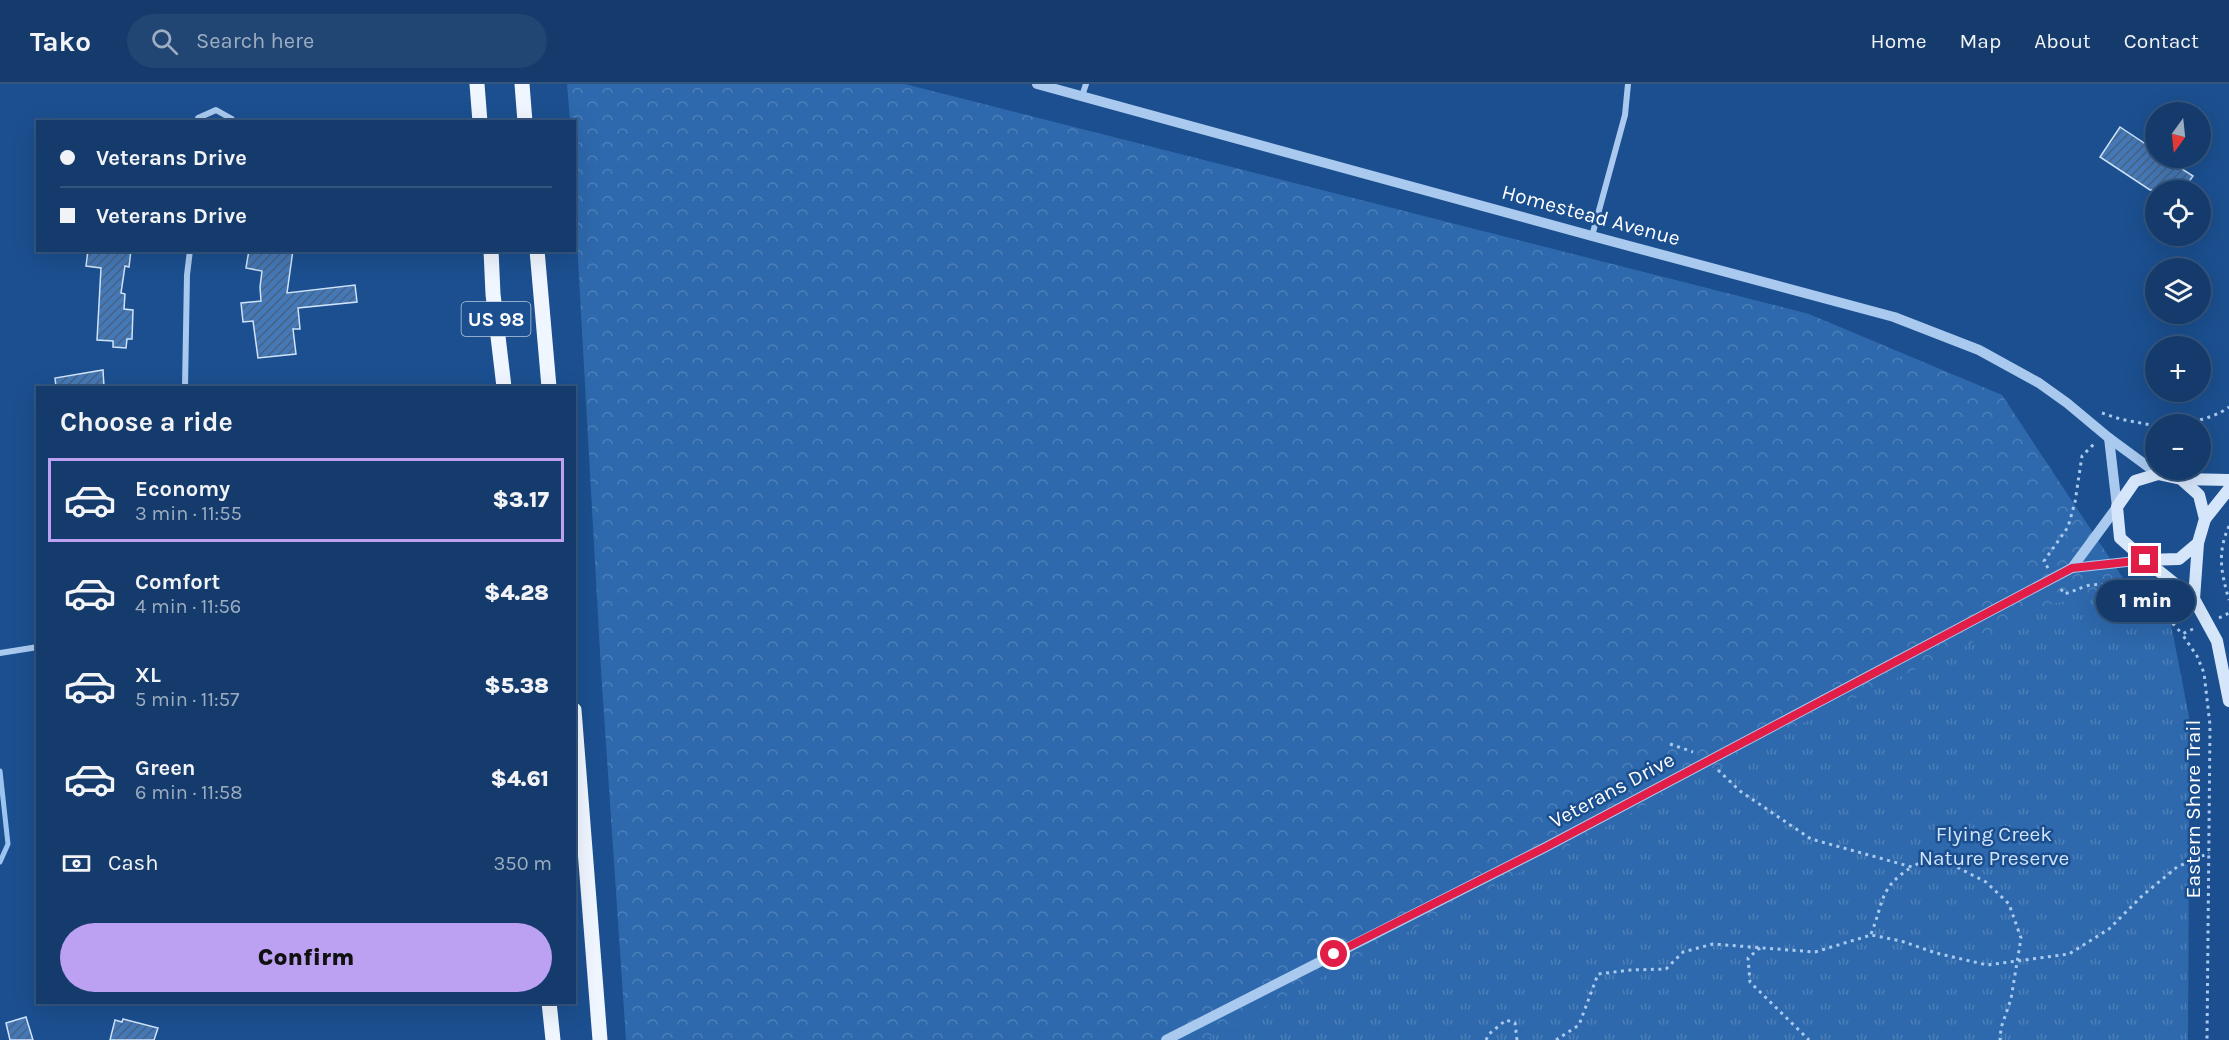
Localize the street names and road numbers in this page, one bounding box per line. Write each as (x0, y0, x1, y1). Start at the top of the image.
street label: Homestead Avenue (1499, 180, 1683, 250)
road number: US 98 (462, 302, 530, 336)
street label: Eastern Shore Trail (2181, 720, 2205, 898)
street label: Veterans Drive (1546, 747, 1678, 833)

